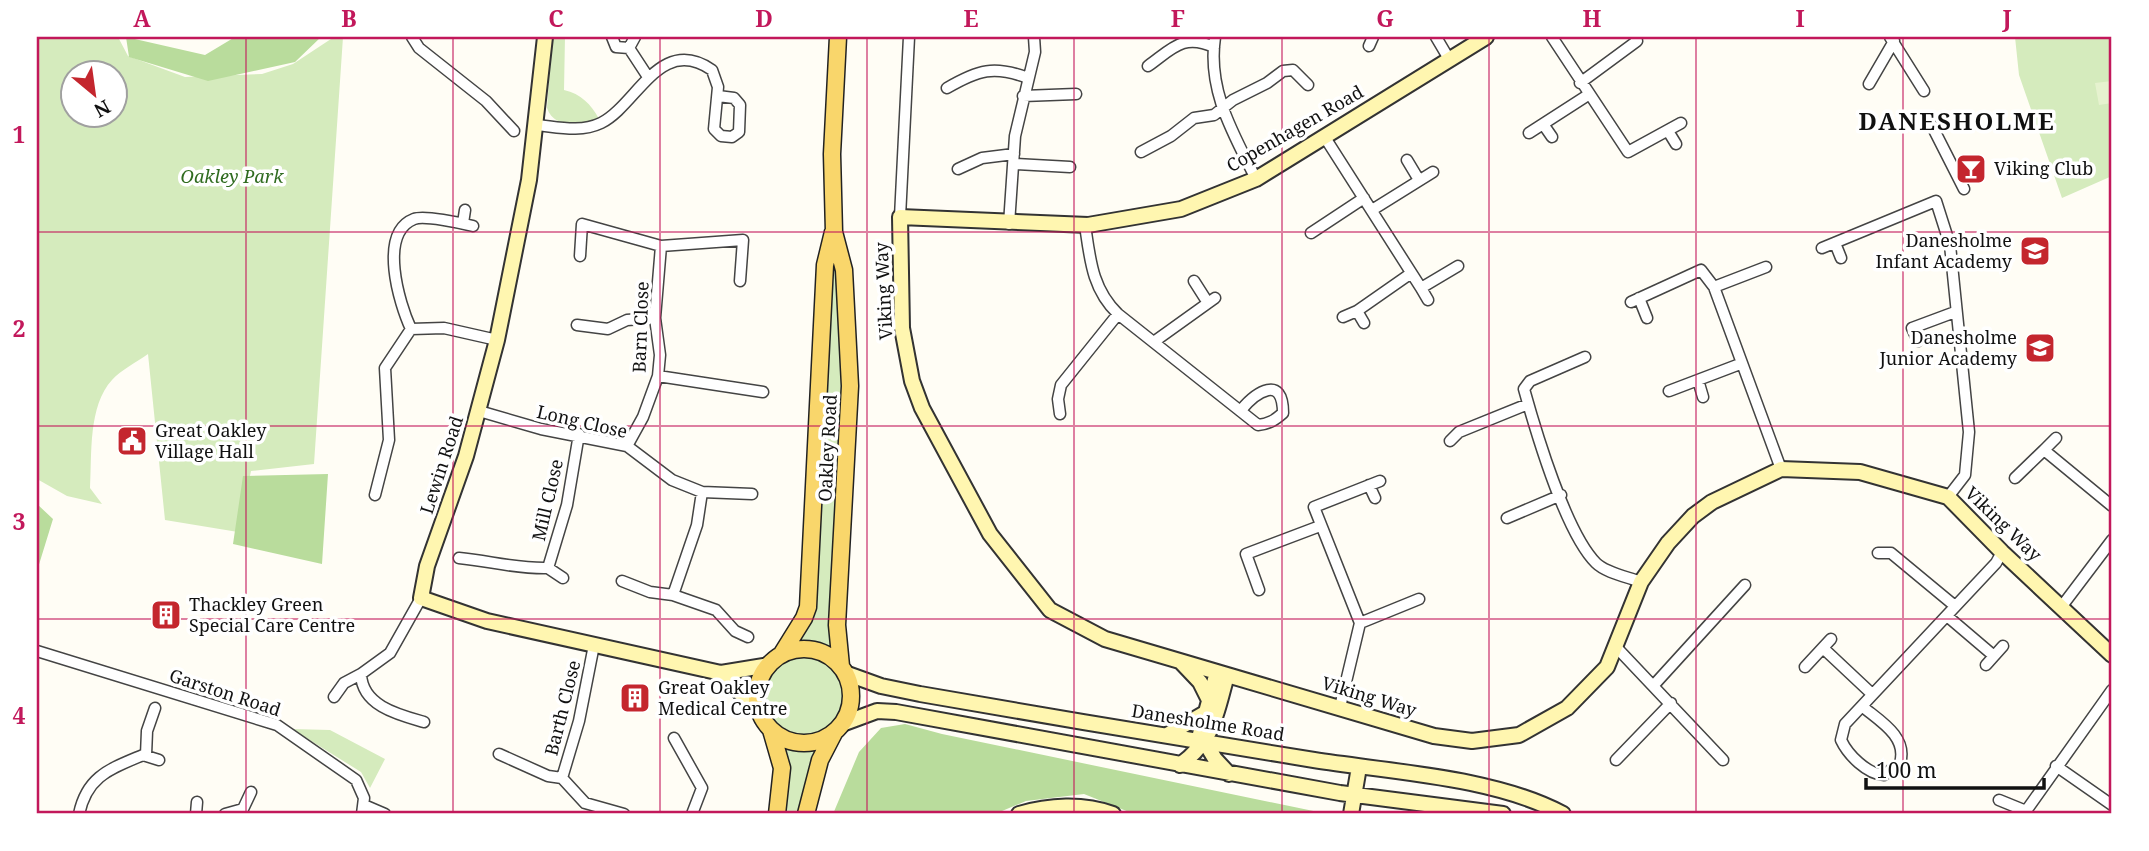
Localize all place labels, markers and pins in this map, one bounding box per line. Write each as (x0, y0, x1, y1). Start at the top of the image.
bar icon: Viking Club (1954, 152, 1988, 186)
place label: Viking Club (1994, 156, 2093, 180)
place label: Danesholme Infant Academy (1876, 228, 2013, 273)
school or university icon: Danesholme Infant Academy (2018, 234, 2052, 268)
place label: Danesholme Junior Academy (1878, 325, 2018, 370)
school or university icon: Danesholme Junior Academy (2023, 331, 2057, 365)
place label: Great Oakley Village Hall (155, 418, 267, 463)
public building icon: Great Oakley Village Hall (115, 424, 149, 458)
place label: Thackley Green Special Care Centre (189, 592, 355, 637)
building icon: Thackley Green Special Care Centre (149, 598, 183, 632)
place label: Great Oakley Medical Centre (658, 675, 787, 720)
building icon: Great Oakley Medical Centre (618, 681, 652, 715)

